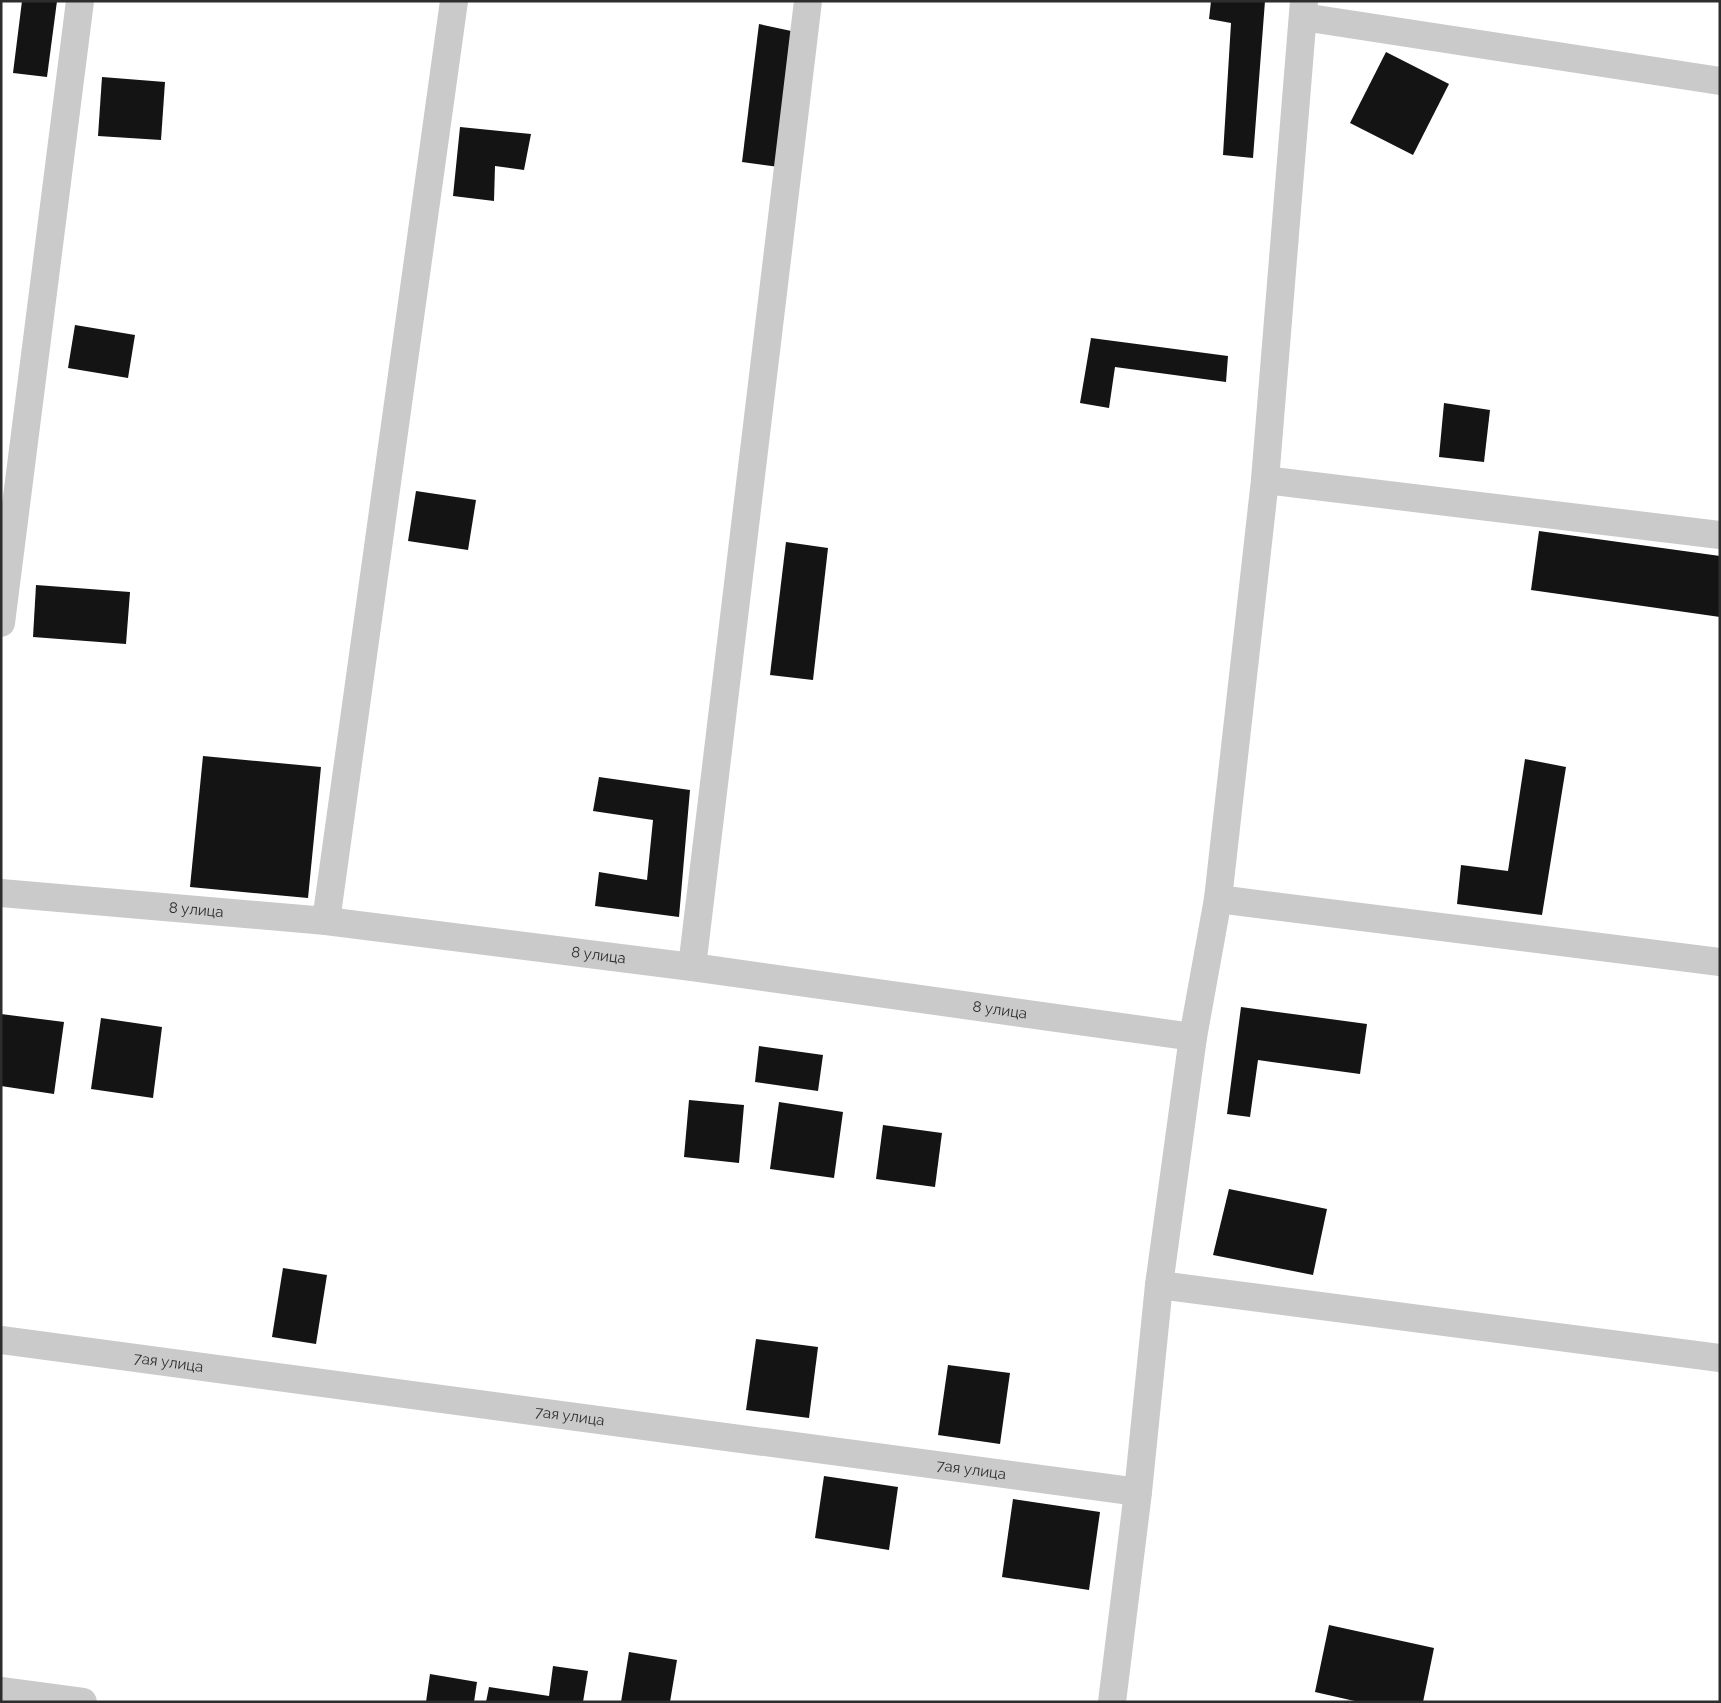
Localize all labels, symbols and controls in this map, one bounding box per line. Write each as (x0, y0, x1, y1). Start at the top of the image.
street label: 8 улица (168, 899, 224, 921)
street label: 8 улица (570, 943, 627, 968)
street label: 8 улица (972, 997, 1028, 1023)
street label: 7ая улица (133, 1349, 204, 1376)
street label: 7ая улица (534, 1403, 606, 1430)
street label: 7ая улица (936, 1456, 1007, 1483)

